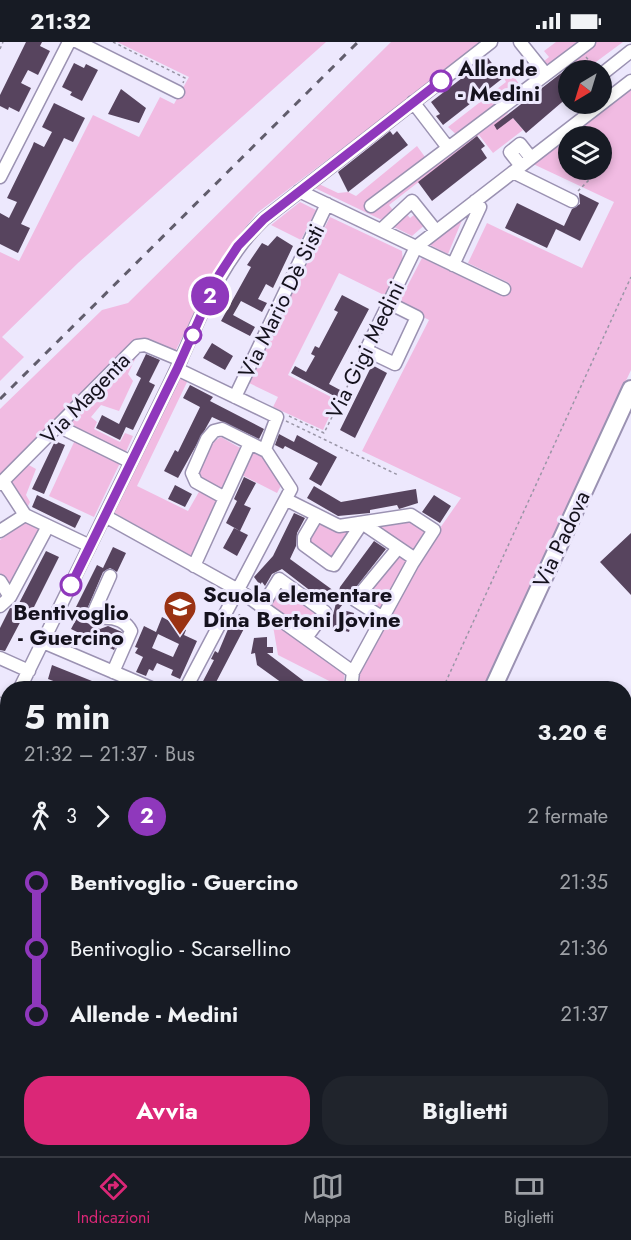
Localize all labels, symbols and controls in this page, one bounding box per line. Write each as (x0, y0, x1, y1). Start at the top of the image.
text: 21:32 (30, 5, 91, 37)
place label: Allende - Medini (457, 52, 540, 109)
north arrow (558, 60, 612, 114)
map controls (558, 60, 612, 180)
marker: Allende - Medini (430, 70, 452, 92)
button: layers (558, 126, 612, 180)
street label: Via Mario Dè Sisti (230, 218, 332, 384)
line badge: 2 (190, 276, 230, 316)
street label: Via Gigi Medini (318, 276, 412, 424)
text: 2 (203, 281, 217, 311)
unlabelled marker (184, 326, 202, 344)
street label: Via Magenta (33, 345, 137, 451)
street label: Via Padova (525, 485, 597, 593)
marker: Bentivoglio - Guercino (60, 574, 82, 596)
place label: Scuola elementare Dina Bertoni Jovine (203, 578, 401, 635)
school or university icon: Scuola elementare Dina Bertoni Jovine (162, 589, 198, 636)
place label: Bentivoglio - Guercino (13, 596, 129, 653)
text: 5 min (24, 694, 110, 741)
text: 3.20 € (538, 716, 608, 748)
text: 21:32 – 21:37 · Bus (24, 740, 195, 769)
icon: walk (24, 800, 57, 833)
icon: forward (86, 800, 119, 833)
text: 2 (140, 801, 154, 831)
text: 3 (66, 802, 77, 831)
text: 2 fermate (527, 802, 608, 831)
text: Bentivoglio - Guercino (70, 866, 298, 898)
text: 21:35 (559, 868, 608, 897)
text: Bentivoglio - Scarsellino (70, 932, 291, 964)
text: 21:36 (559, 934, 608, 963)
text: Allende - Medini (70, 998, 238, 1030)
text: 21:37 (561, 1000, 608, 1029)
button: Avvia (24, 1076, 310, 1145)
button: Biglietti (322, 1076, 608, 1145)
tab: Indicazioni (77, 1170, 151, 1229)
tab: Mappa (304, 1170, 351, 1229)
tab: Biglietti (504, 1170, 554, 1229)

